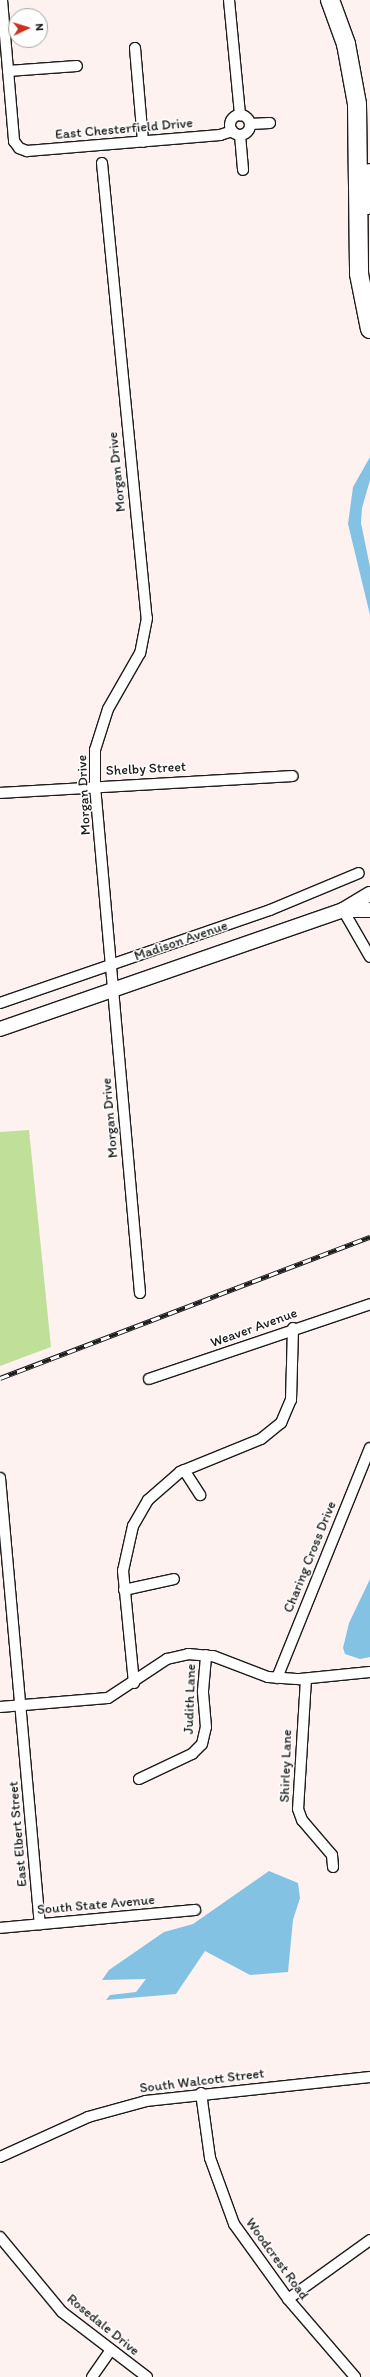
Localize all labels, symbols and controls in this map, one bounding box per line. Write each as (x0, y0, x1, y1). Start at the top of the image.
north arrow (8, 8, 48, 48)
text: N (33, 23, 46, 31)
street label: East Chesterfield Drive (54, 115, 194, 143)
street label: Morgan Drive (104, 431, 130, 513)
street label: Morgan Drive (74, 754, 94, 836)
street label: Shelby Street (106, 759, 186, 779)
street label: Madison Avenue (132, 917, 230, 965)
street label: Morgan Drive (98, 1077, 122, 1159)
street label: Weaver Avenue (209, 1305, 299, 1351)
street label: Charing Cross Drive (280, 1498, 340, 1616)
street label: Judith Lane (180, 1663, 200, 1735)
street label: Shirley Lane (276, 1729, 296, 1803)
street label: East Elbert Street (5, 1780, 31, 1888)
street label: South State Avenue (37, 1892, 155, 1918)
street label: South Walcott Street (139, 2065, 265, 2097)
street label: Woodcrest Road (242, 2215, 312, 2303)
street label: Rosedale Drive (63, 2291, 143, 2359)

